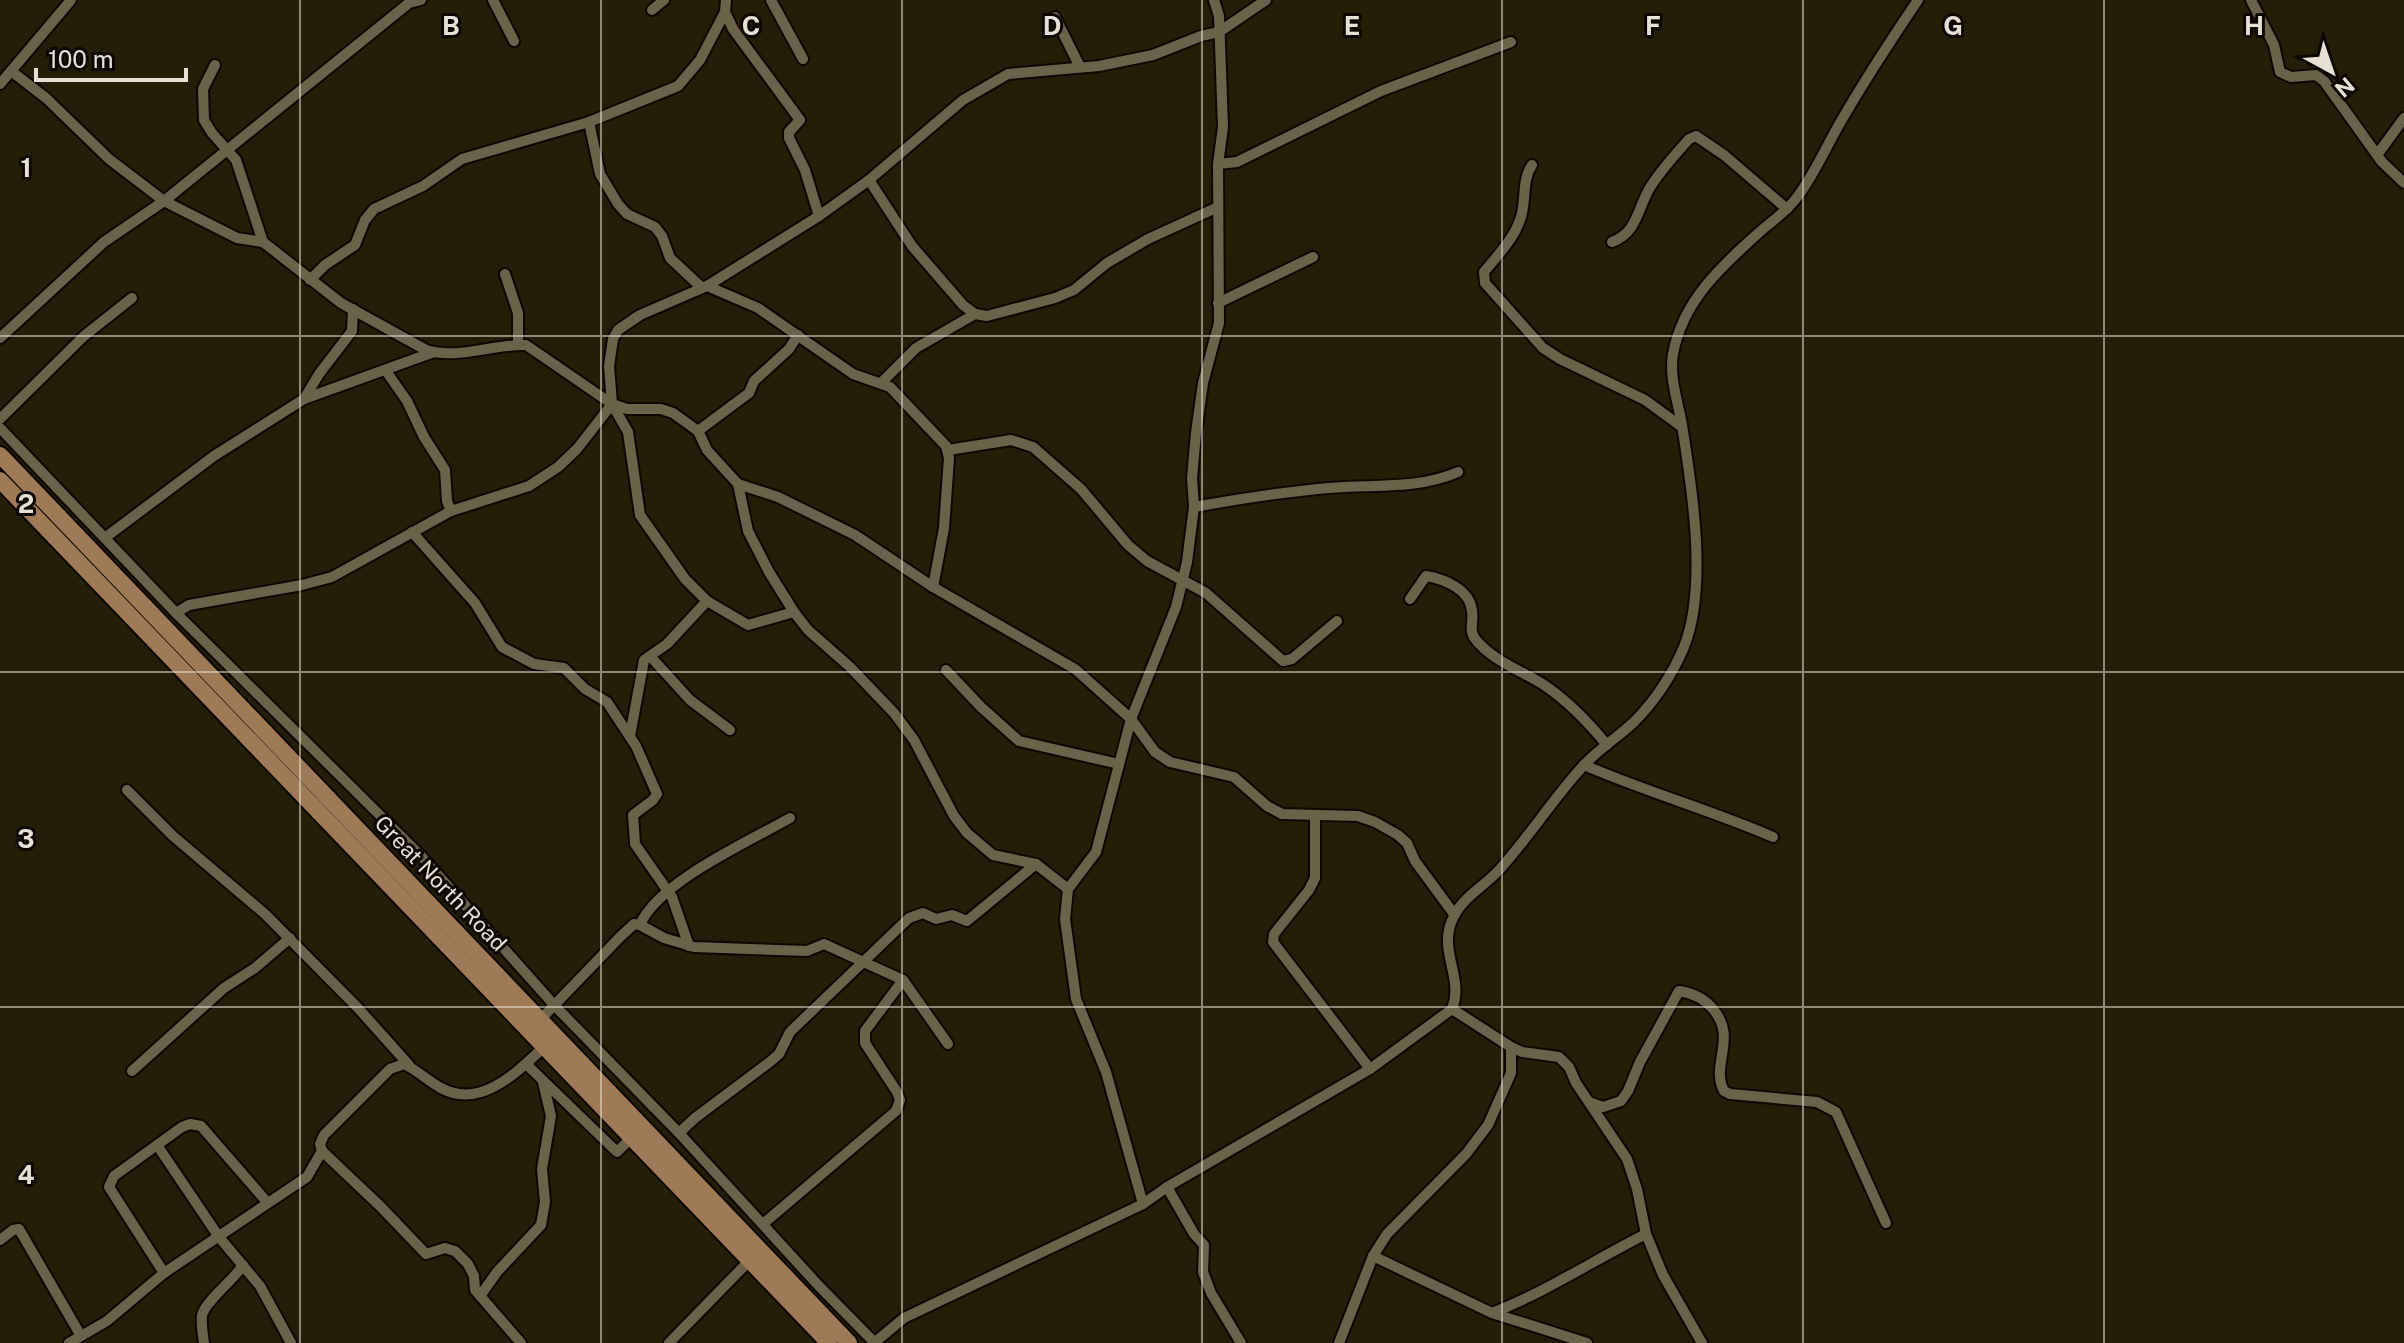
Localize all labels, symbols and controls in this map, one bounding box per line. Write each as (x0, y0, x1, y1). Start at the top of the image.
text: B (442, 10, 460, 41)
text: C (742, 10, 760, 41)
text: D (1043, 10, 1061, 41)
text: E (1344, 10, 1360, 41)
text: F (1645, 10, 1661, 41)
text: G (1943, 10, 1963, 41)
text: H (2244, 10, 2264, 41)
scale bar (36, 32, 186, 82)
north arrow (2292, 32, 2372, 112)
text: 100 m (48, 45, 114, 73)
text: N (2330, 72, 2360, 103)
text: 1 (20, 152, 32, 183)
text: 2 (18, 488, 34, 519)
street label: Great North Road (370, 810, 512, 956)
text: 3 (17, 823, 35, 854)
text: 4 (17, 1159, 35, 1190)

